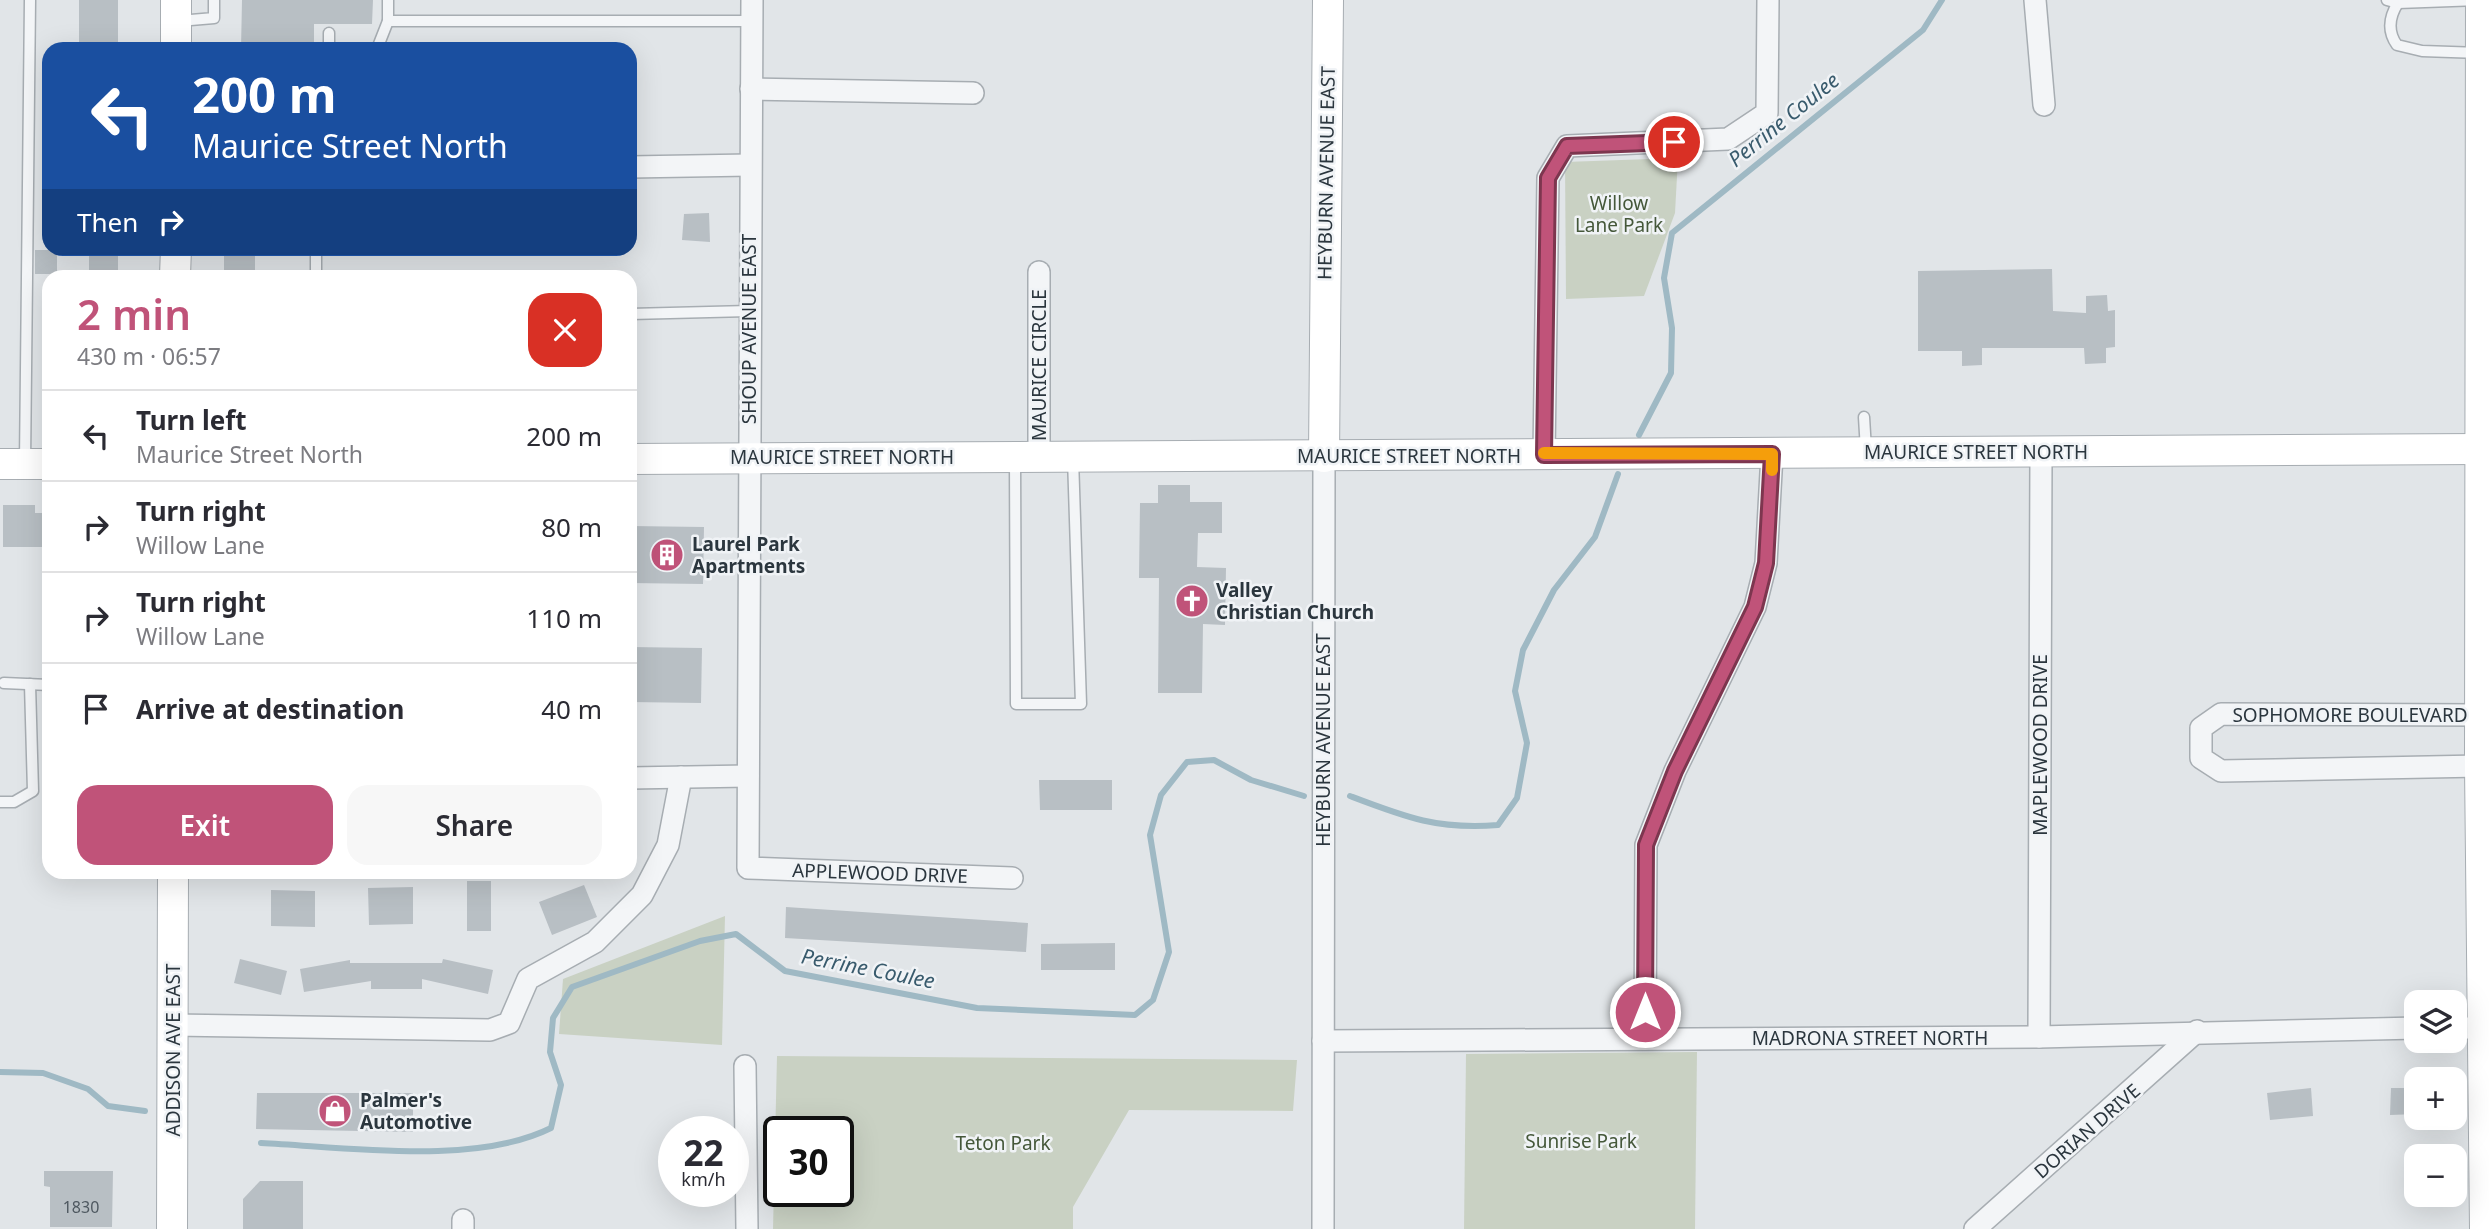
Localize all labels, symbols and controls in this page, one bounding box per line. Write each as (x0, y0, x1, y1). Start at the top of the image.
text: 200 m (192, 61, 337, 127)
street label: HEYBURN AVENUE EAST (1311, 66, 1341, 280)
water label: Perrine Coulee (1722, 66, 1845, 173)
icon: left (77, 70, 168, 161)
pin (1644, 112, 1704, 172)
icon: arrive (1655, 123, 1693, 161)
text: Maurice Street North (192, 124, 508, 167)
park label: Willow Lane Park (1575, 190, 1663, 238)
icon: right (152, 203, 190, 241)
text: Then (77, 204, 138, 240)
street label: SHOUP AVENUE EAST (736, 233, 762, 424)
text: 2 min (77, 285, 191, 342)
street label: MAURICE CIRCLE (1026, 289, 1052, 441)
button: close (528, 293, 602, 367)
text: 430 m · 06:57 (77, 340, 221, 372)
text: Turn left (136, 402, 247, 438)
icon: left (77, 417, 115, 455)
text: 200 m (526, 418, 602, 454)
text: Maurice Street North (136, 438, 363, 470)
street label: MAURICE STREET NORTH (1864, 439, 2088, 465)
street label: MAURICE STREET NORTH (1297, 443, 1521, 469)
street label: MAURICE STREET NORTH (730, 444, 954, 470)
text: Turn right (136, 493, 266, 529)
icon: right (77, 508, 115, 546)
text: 80 m (541, 509, 602, 545)
text: Willow Lane (136, 529, 265, 561)
place label: Laurel Park Apartments (692, 531, 805, 579)
building icon: Laurel Park Apartments (648, 536, 686, 574)
place label: Valley Christian Church (1216, 577, 1374, 625)
church icon: Valley Christian Church (1173, 582, 1211, 620)
text: Turn right (136, 584, 266, 620)
icon: right (77, 599, 115, 637)
text: 110 m (526, 600, 602, 636)
text: Willow Lane (136, 620, 265, 652)
street label: HEYBURN AVENUE EAST (1310, 633, 1336, 847)
street label: MAPLEWOOD DRIVE (2027, 654, 2053, 836)
icon: arrive (77, 690, 115, 728)
text: Arrive at destination (136, 691, 405, 727)
text: 40 m (541, 691, 602, 727)
street label: SOPHOMORE BOULEVARD (2232, 702, 2468, 728)
button: Exit (77, 785, 333, 865)
button: Share (347, 785, 602, 865)
street label: APPLEWOOD DRIVE (792, 857, 968, 889)
water label: Perrine Coulee (799, 941, 937, 995)
street label: ADDISON AVE EAST (160, 963, 186, 1136)
position arrow (1608, 975, 1682, 1049)
map controls (2404, 990, 2467, 1207)
button: layers (2404, 990, 2467, 1053)
street label: MADRONA STREET NORTH (1752, 1025, 1988, 1051)
button: + (2404, 1067, 2467, 1130)
street label: DORIAN DRIVE (2028, 1078, 2146, 1184)
place label: Palmer's Automotive (360, 1087, 472, 1135)
shop icon: Palmer's Automotive (316, 1092, 354, 1130)
speed limit sign: 30 (763, 1116, 854, 1207)
park label: Sunrise Park (1525, 1128, 1637, 1154)
text: 22 (683, 1129, 724, 1176)
park label: Teton Park (955, 1130, 1051, 1156)
button: − (2404, 1144, 2467, 1207)
text: km/h (681, 1167, 726, 1191)
house number: 1830 (63, 1196, 99, 1218)

